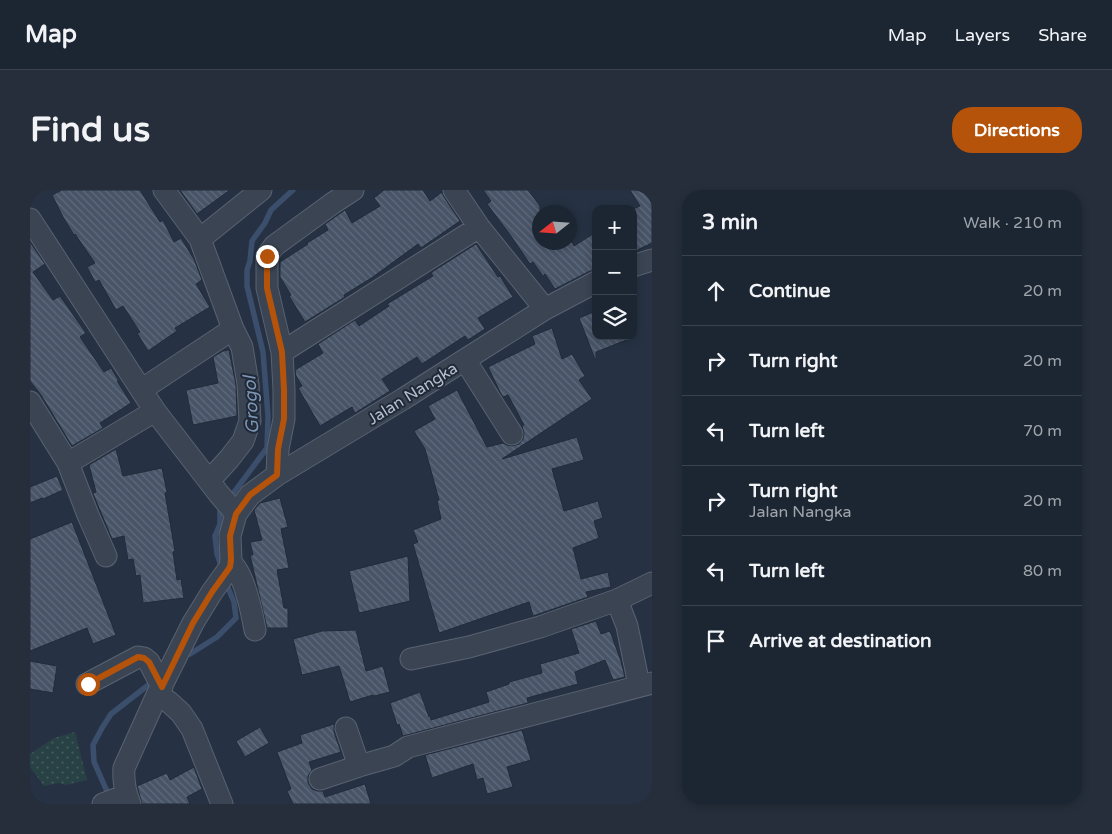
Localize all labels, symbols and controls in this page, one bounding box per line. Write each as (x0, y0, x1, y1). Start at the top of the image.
text: Map (25, 20, 77, 49)
text: Map (888, 24, 927, 46)
text: Layers (955, 24, 1010, 46)
text: Share (1038, 24, 1087, 46)
button: Directions (952, 107, 1082, 153)
text: Find us (30, 109, 150, 151)
north arrow (532, 205, 577, 250)
map controls (592, 205, 637, 340)
button: + (592, 205, 637, 250)
text: 3 min (702, 210, 758, 235)
text: Walk · 210 m (963, 213, 1062, 233)
route end (256, 245, 279, 268)
button: − (592, 250, 637, 295)
icon: ahead (702, 277, 730, 305)
text: Continue (749, 280, 831, 302)
text: 20 m (1023, 281, 1062, 301)
button: layers (592, 295, 637, 340)
icon: right (702, 347, 730, 375)
text: Turn right (749, 350, 837, 372)
text: 20 m (1023, 351, 1062, 371)
street label: Jalan Nangka (364, 358, 461, 430)
water label: Grogol (238, 373, 264, 435)
icon: left (702, 417, 730, 445)
text: Turn left (749, 420, 825, 442)
text: 70 m (1023, 421, 1062, 441)
text: Turn right (749, 480, 837, 502)
icon: right (702, 487, 730, 515)
text: 20 m (1023, 491, 1062, 511)
text: Jalan Nangka (749, 502, 852, 522)
icon: left (702, 557, 730, 585)
text: Turn left (749, 560, 825, 582)
text: 80 m (1023, 561, 1062, 581)
icon: arrive (702, 627, 730, 655)
text: Arrive at destination (749, 630, 932, 652)
route start (77, 673, 100, 696)

